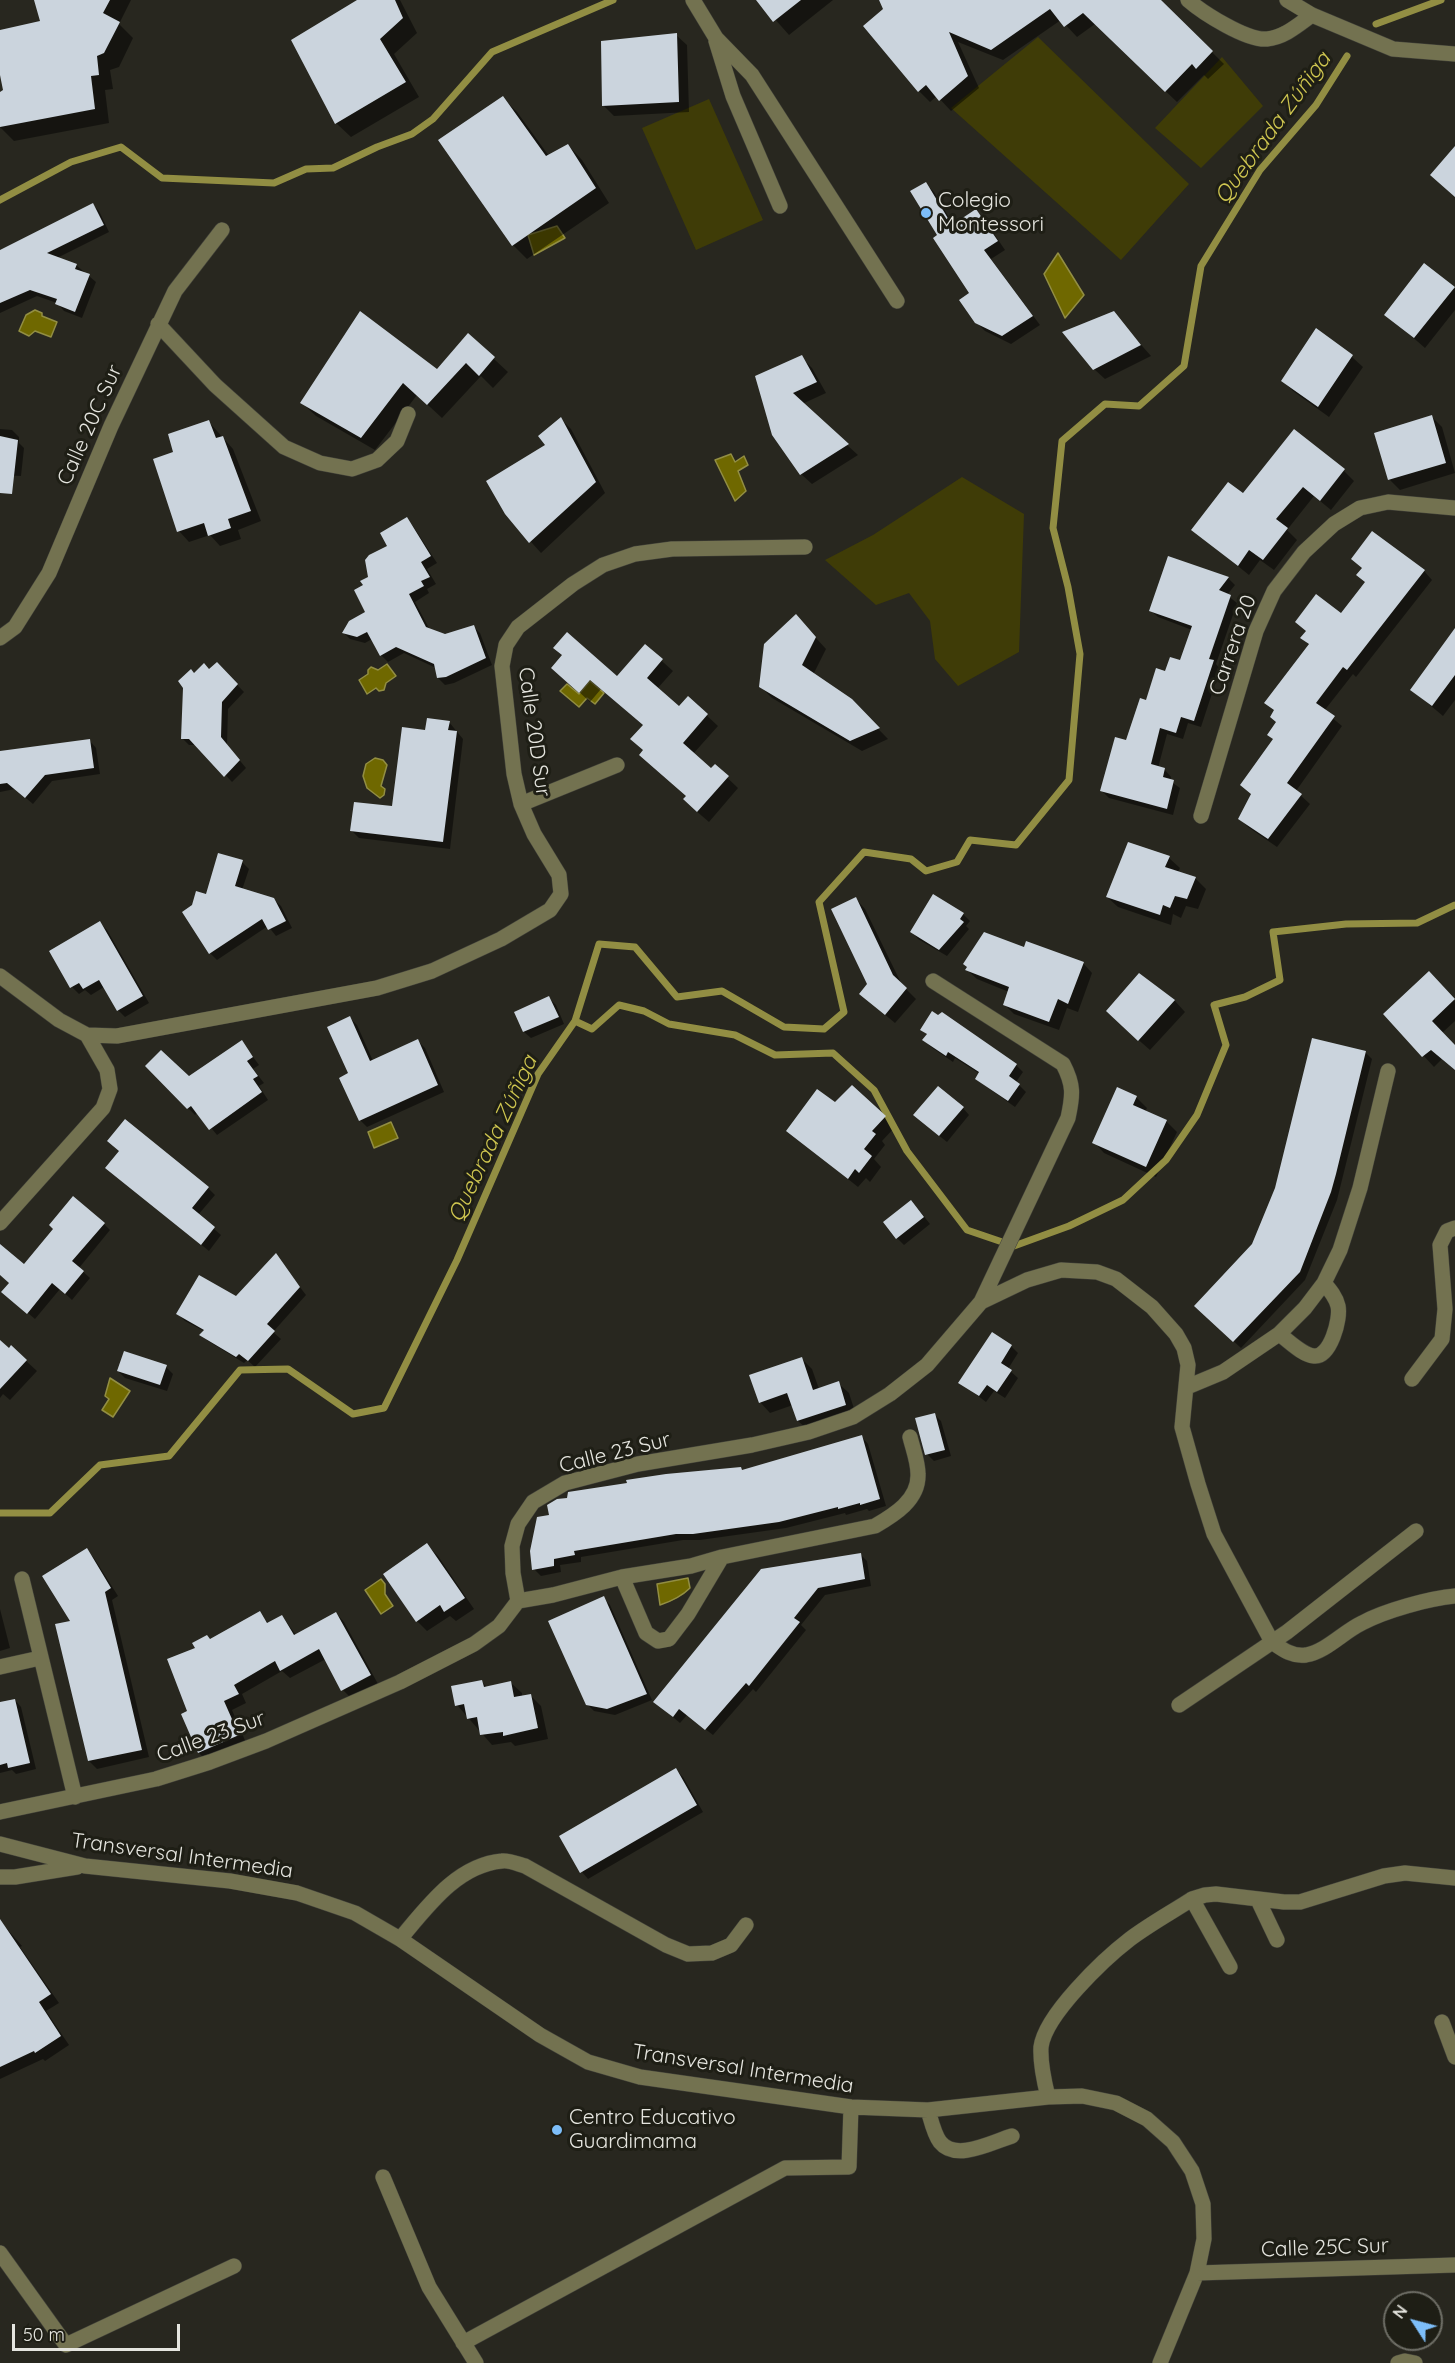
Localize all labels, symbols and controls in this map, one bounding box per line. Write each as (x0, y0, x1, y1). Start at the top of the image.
water label: Quebrada Zúñiga (1209, 47, 1337, 209)
place label: Colegio Montessori (938, 188, 1044, 238)
marker: Colegio Montessori (919, 206, 933, 220)
street label: Calle 20C Sur (52, 361, 128, 489)
street label: Carrera 20 (1204, 592, 1262, 698)
street label: Calle 20D Sur (512, 666, 556, 798)
water label: Quebrada Zúñiga (443, 1052, 543, 1226)
street label: Calle 23 Sur (557, 1427, 673, 1479)
street label: Calle 23 Sur (153, 1706, 269, 1768)
street label: Transversal Intermedia (70, 1828, 294, 1884)
street label: Transversal Intermedia (631, 2039, 855, 2099)
place label: Centro Educativo Guardimama (569, 2105, 736, 2155)
marker: Centro Educativo Guardimama (550, 2123, 564, 2137)
street label: Calle 25C Sur (1261, 2233, 1389, 2263)
north arrow (1383, 2291, 1443, 2351)
text: N (1389, 2301, 1412, 2322)
scale bar (15, 2312, 183, 2350)
text: 50 m (23, 2323, 65, 2346)

